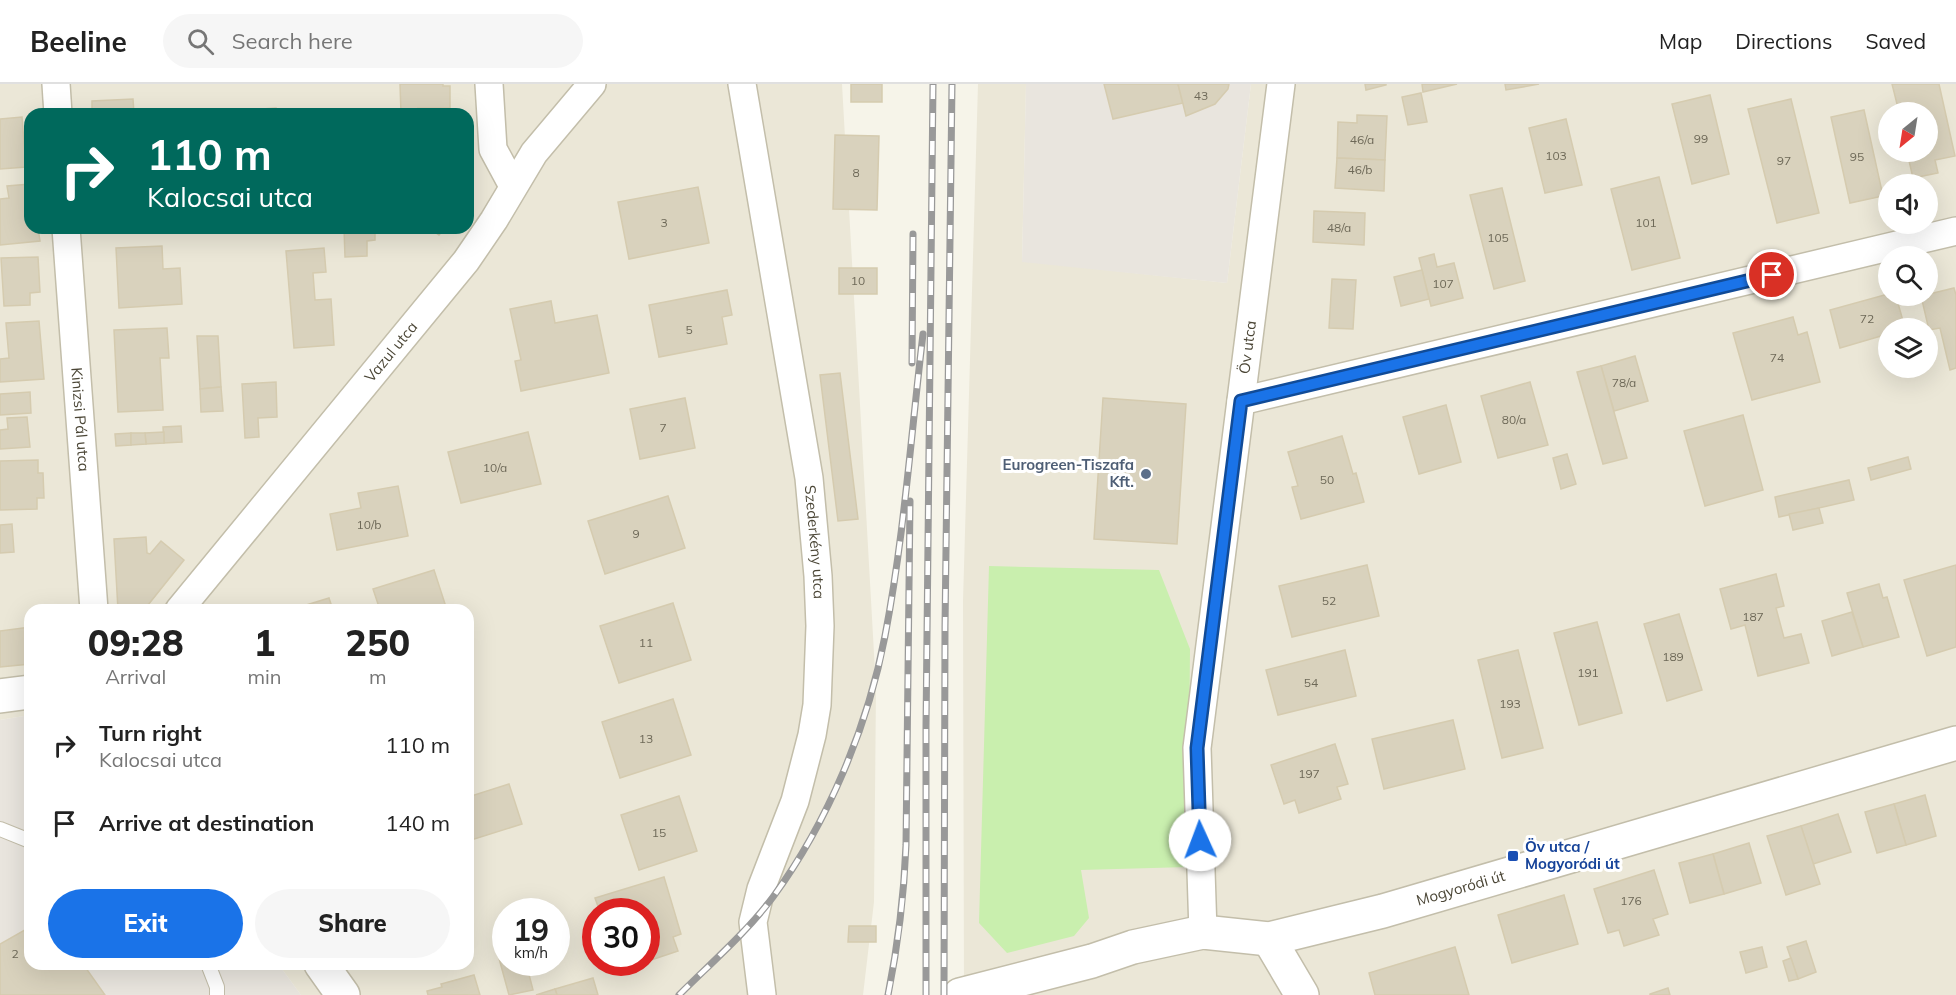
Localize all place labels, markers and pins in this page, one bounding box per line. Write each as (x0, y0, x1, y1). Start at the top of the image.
pin (1746, 249, 1797, 300)
place label: Eurogreen-Tiszafa Kft. (1003, 455, 1134, 491)
marker: Eurogreen-Tiszafa Kft. (1139, 467, 1153, 481)
place label: Öv utca / Mogyoródi út (1525, 837, 1620, 873)
marker: Öv utca / Mogyoródi út (1506, 849, 1520, 863)

